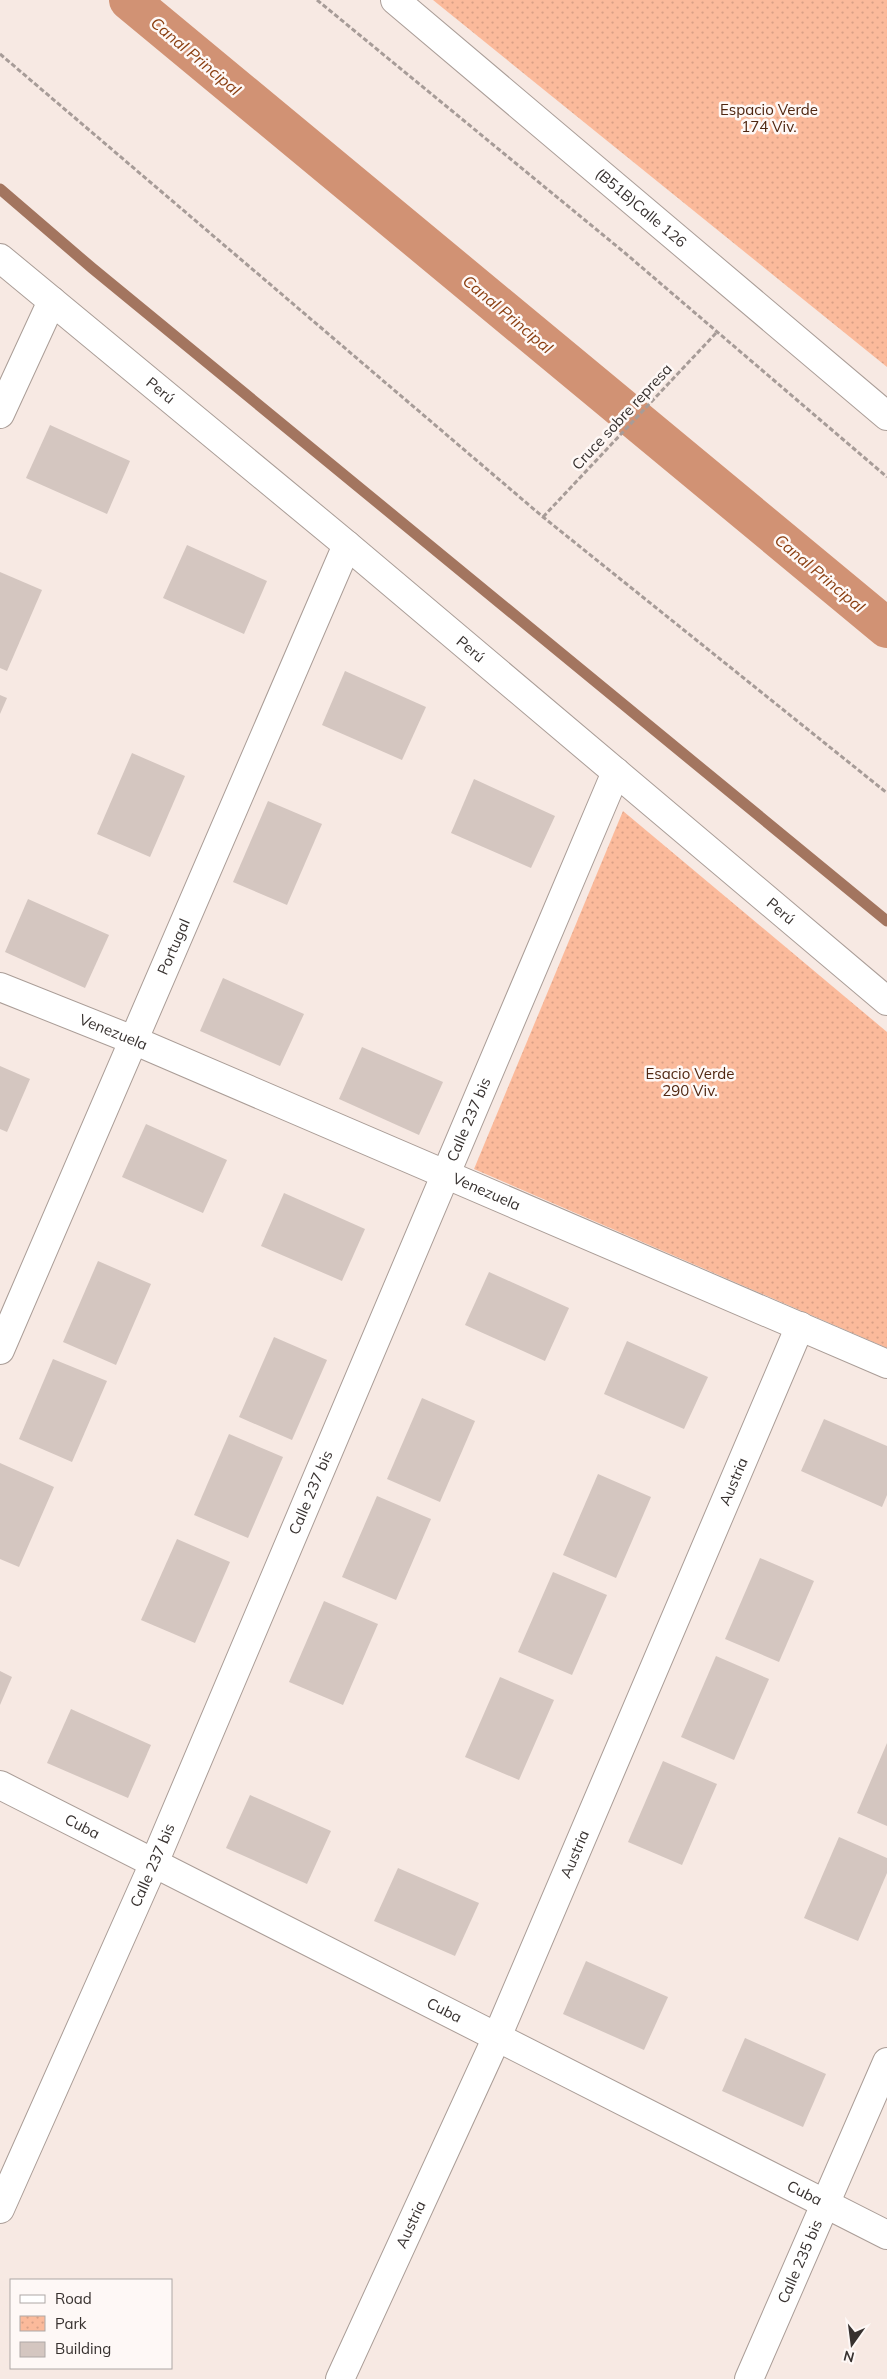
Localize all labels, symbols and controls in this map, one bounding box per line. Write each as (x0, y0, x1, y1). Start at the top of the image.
water label: Canal Principal (147, 13, 245, 100)
park label: Espacio Verde 174 Viv. (720, 100, 818, 136)
street label: (B51B)Calle 126 (592, 164, 691, 251)
water label: Canal Principal (459, 271, 557, 358)
street label: Cruce sobre represa (567, 359, 676, 474)
street label: Perú (142, 373, 179, 408)
water label: Canal Principal (771, 530, 869, 617)
street label: Perú (453, 631, 489, 666)
street label: Perú (763, 893, 799, 928)
street label: Portugal (153, 916, 194, 978)
street label: Venezuela (77, 1010, 151, 1054)
park label: Esacio Verde 290 Viv. (646, 1064, 734, 1100)
street label: Calle 237 bis (442, 1075, 494, 1164)
street label: Venezuela (450, 1169, 524, 1214)
street label: Calle 237 bis (284, 1448, 337, 1537)
street label: Austria (715, 1455, 752, 1508)
street label: Cuba (62, 1809, 103, 1843)
street label: Calle 237 bis (126, 1820, 179, 1910)
street label: Austria (556, 1827, 593, 1881)
street label: Cuba (424, 1993, 465, 2027)
street label: Cuba (784, 2176, 825, 2209)
street label: Austria (391, 2197, 430, 2251)
street label: Calle 235 bis (773, 2217, 826, 2306)
legend (10, 2279, 172, 2369)
text: Road (55, 2289, 92, 2308)
text: Park (55, 2314, 87, 2333)
north arrow (827, 2319, 877, 2369)
text: Building (55, 2339, 111, 2358)
text: N (842, 2347, 856, 2367)

